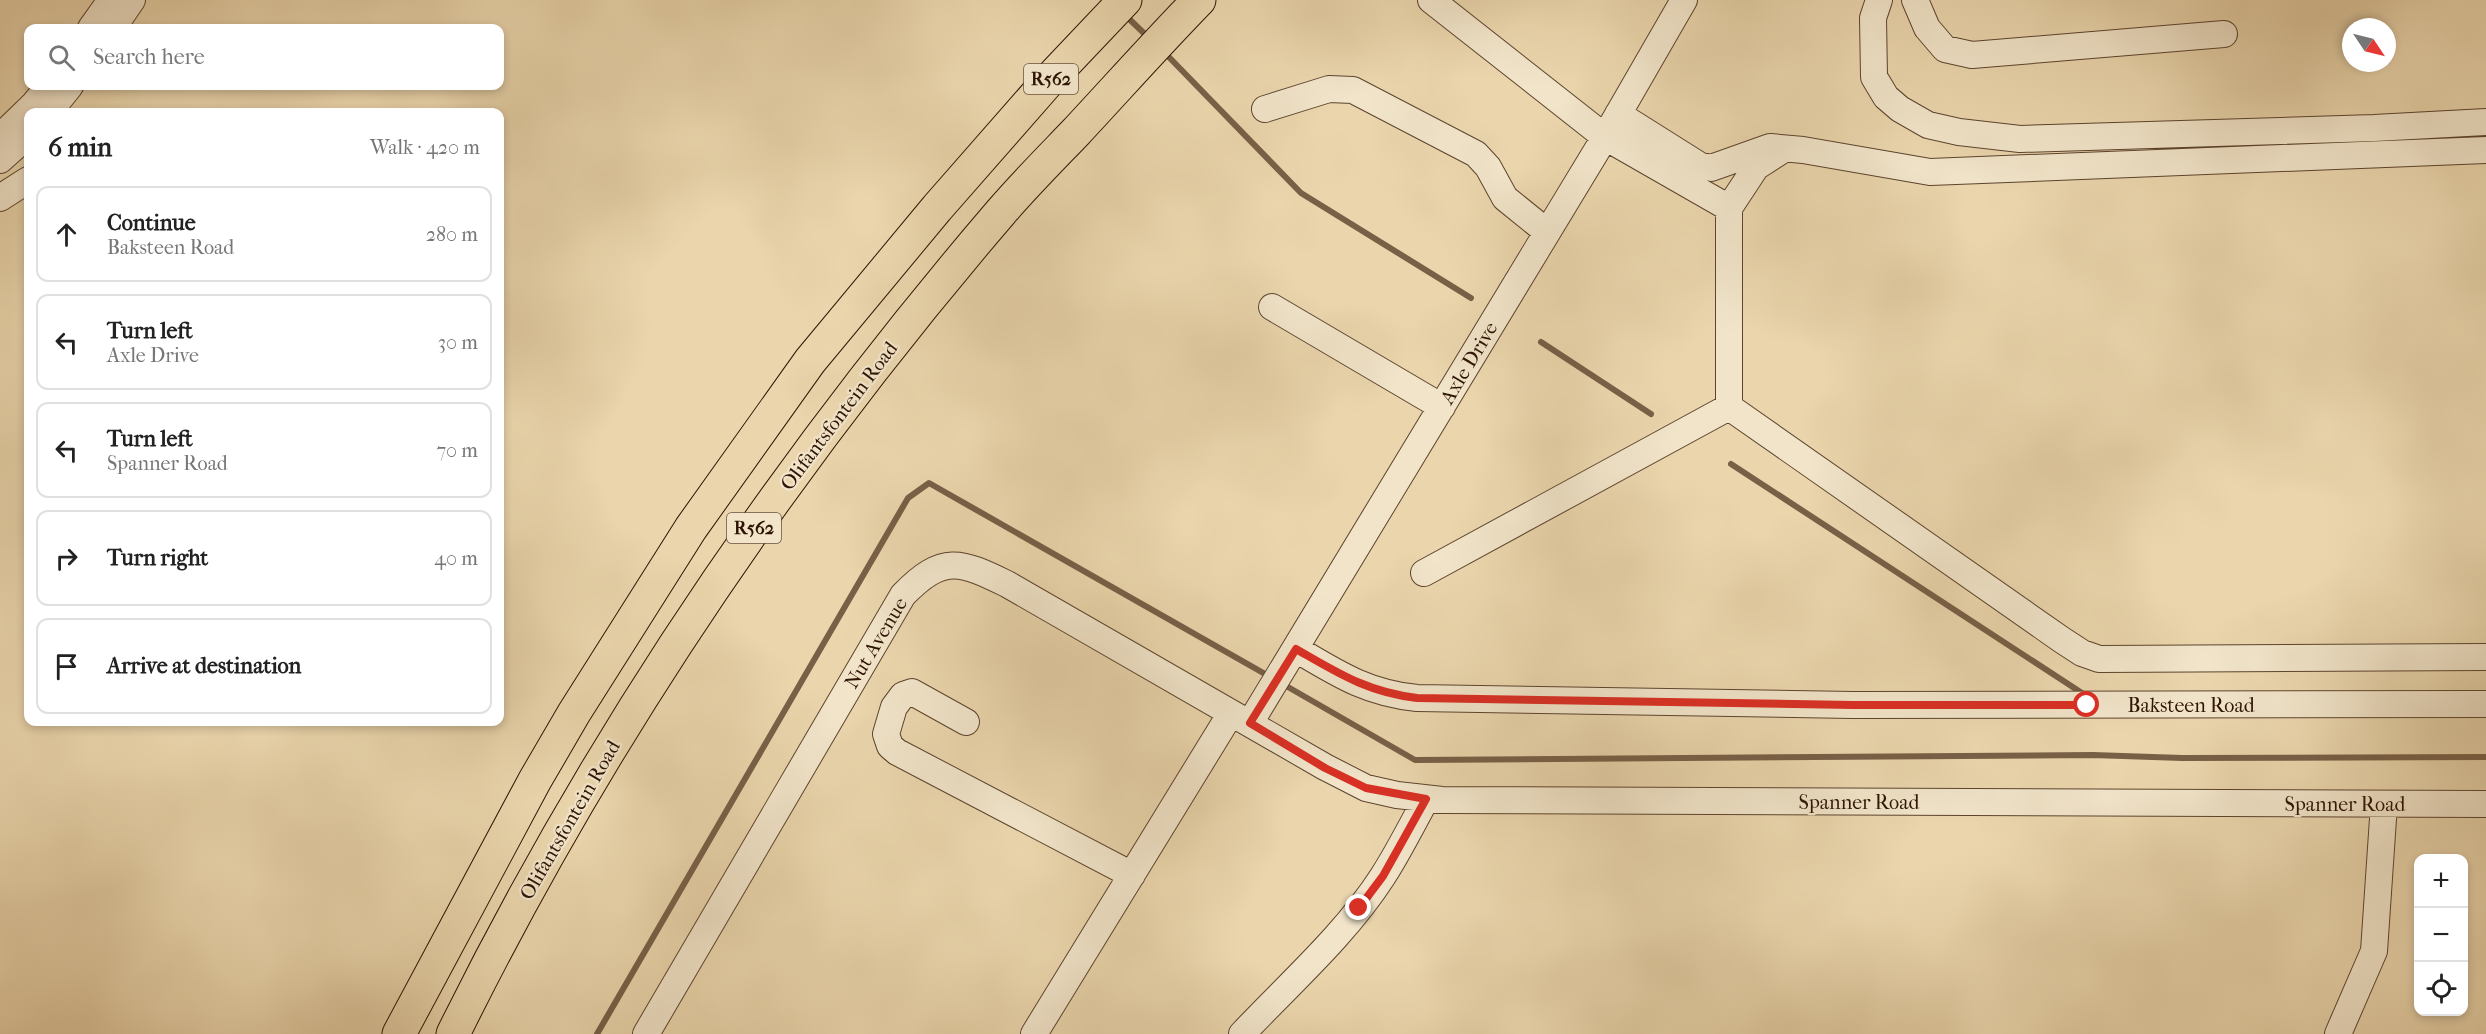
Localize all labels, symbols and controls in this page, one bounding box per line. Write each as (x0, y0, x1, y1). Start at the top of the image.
north arrow (2342, 18, 2396, 72)
search box (24, 24, 504, 90)
icon: search (45, 41, 78, 74)
text: Search here (93, 44, 205, 70)
road number: R562 (1024, 64, 1078, 94)
text: 6 min (48, 132, 112, 163)
text: Walk · 420 m (370, 136, 480, 159)
text: Continue (107, 210, 196, 236)
icon: ahead (50, 218, 83, 251)
text: 280 m (426, 223, 478, 246)
text: Baksteen Road (107, 236, 234, 259)
text: Turn left (107, 318, 193, 344)
street label: Axle Drive (1435, 318, 1503, 409)
icon: left (50, 326, 83, 359)
text: 30 m (438, 331, 478, 354)
street label: Olifantsfontein Road (776, 336, 903, 495)
text: Axle Drive (107, 344, 199, 367)
text: Turn left (107, 426, 193, 452)
icon: left (50, 434, 83, 467)
text: 70 m (436, 439, 478, 462)
text: Spanner Road (107, 452, 228, 475)
road number: R562 (727, 513, 781, 543)
icon: right (50, 542, 83, 575)
text: Turn right (107, 545, 208, 571)
text: 40 m (434, 547, 478, 570)
street label: Nut Avenue (840, 593, 912, 693)
icon: arrive (50, 650, 83, 683)
text: Arrive at destination (107, 653, 301, 679)
route start (2073, 691, 2099, 717)
street label: Baksteen Road (2127, 694, 2256, 717)
street label: Olifantsfontein Road (515, 735, 626, 904)
street label: Spanner Road (1799, 791, 1920, 814)
street label: Spanner Road (2285, 793, 2406, 816)
map controls (2414, 854, 2468, 1016)
button: + (2414, 854, 2468, 908)
route end (1345, 894, 1371, 920)
button: − (2414, 908, 2468, 962)
button: locate (2414, 962, 2468, 1016)

